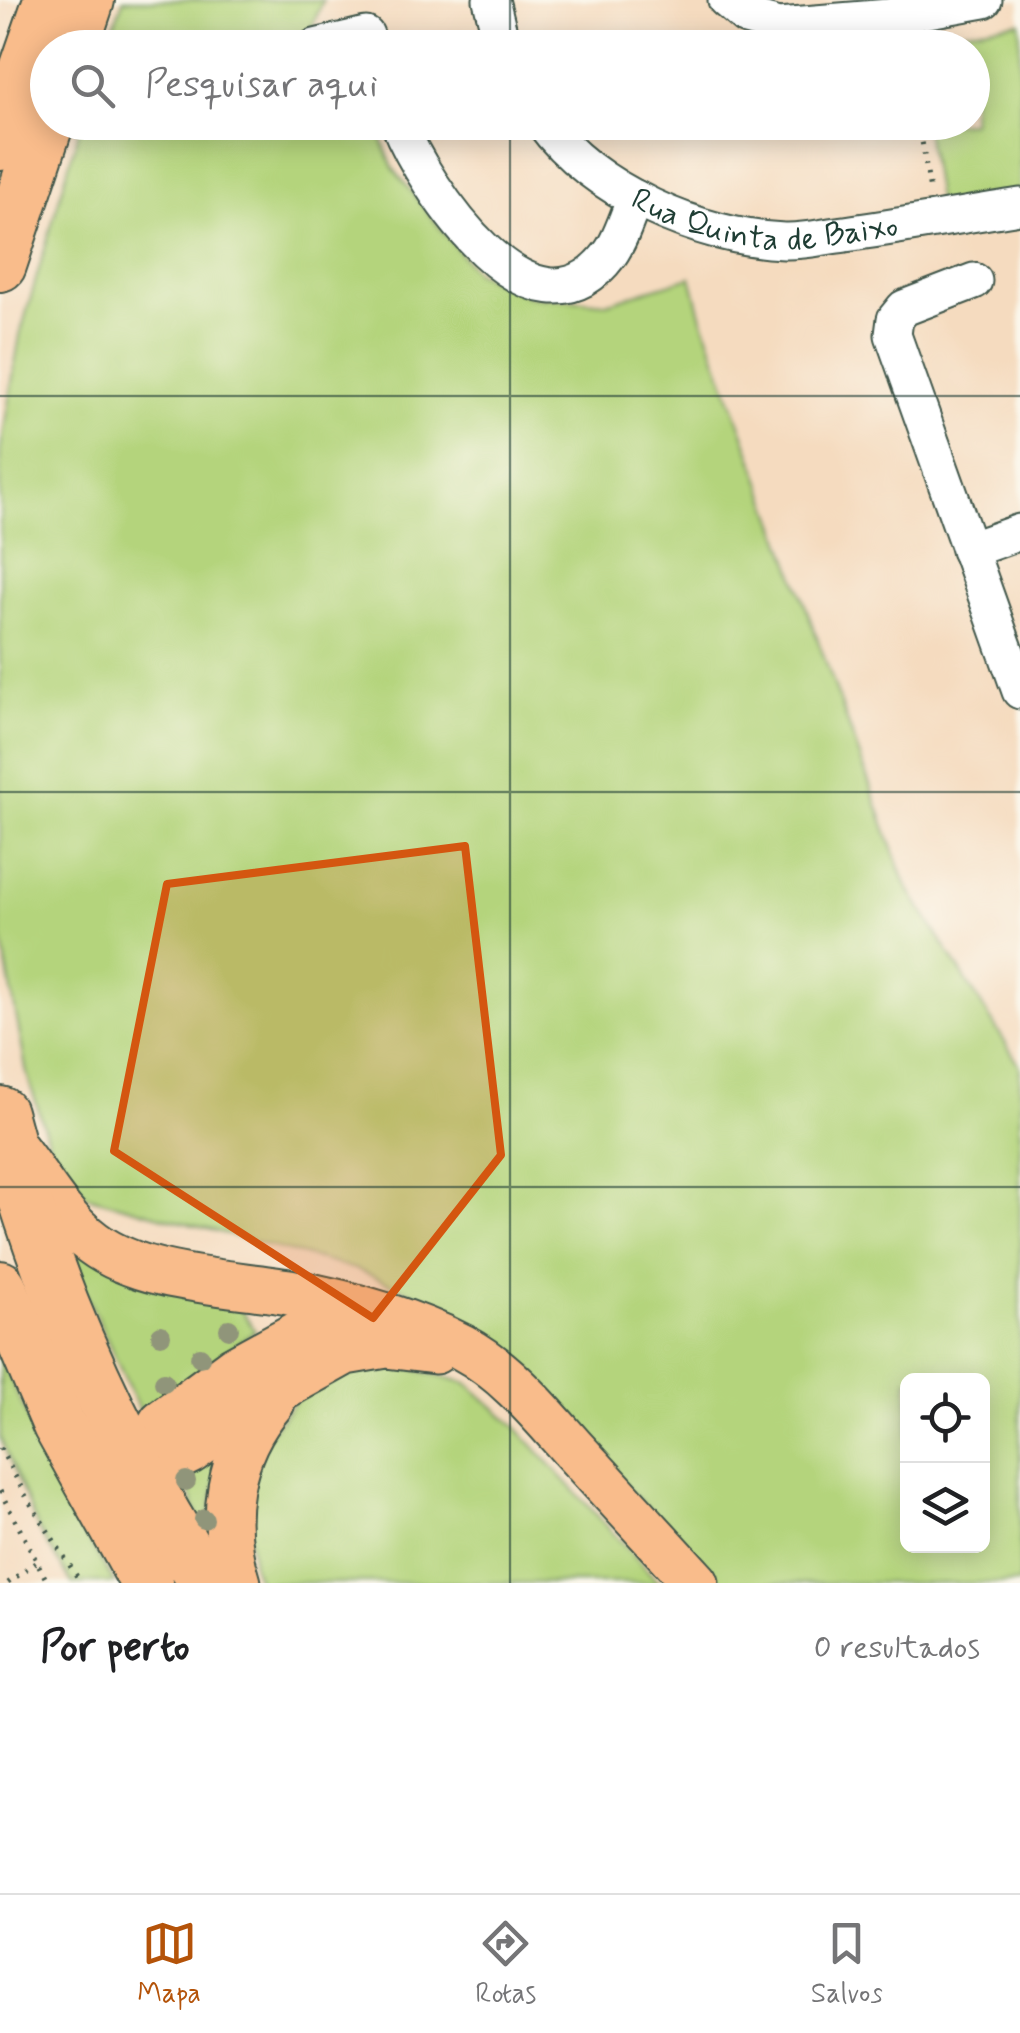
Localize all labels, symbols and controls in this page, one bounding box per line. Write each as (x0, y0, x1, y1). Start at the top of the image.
search box (30, 30, 990, 140)
icon: search (65, 58, 120, 113)
text: Pesquisar aqui (145, 61, 378, 110)
street label: Rua Quinta de Baixo (624, 179, 901, 262)
map controls (900, 1373, 990, 1553)
button: locate (900, 1373, 990, 1463)
button: layers (900, 1463, 990, 1553)
text: Por perto (40, 1621, 190, 1676)
text: 0 resultados (814, 1627, 980, 1669)
tab: Mapa (137, 1916, 201, 2013)
tab: Rotas (475, 1916, 536, 2013)
tab: Salvos (811, 1916, 883, 2013)

